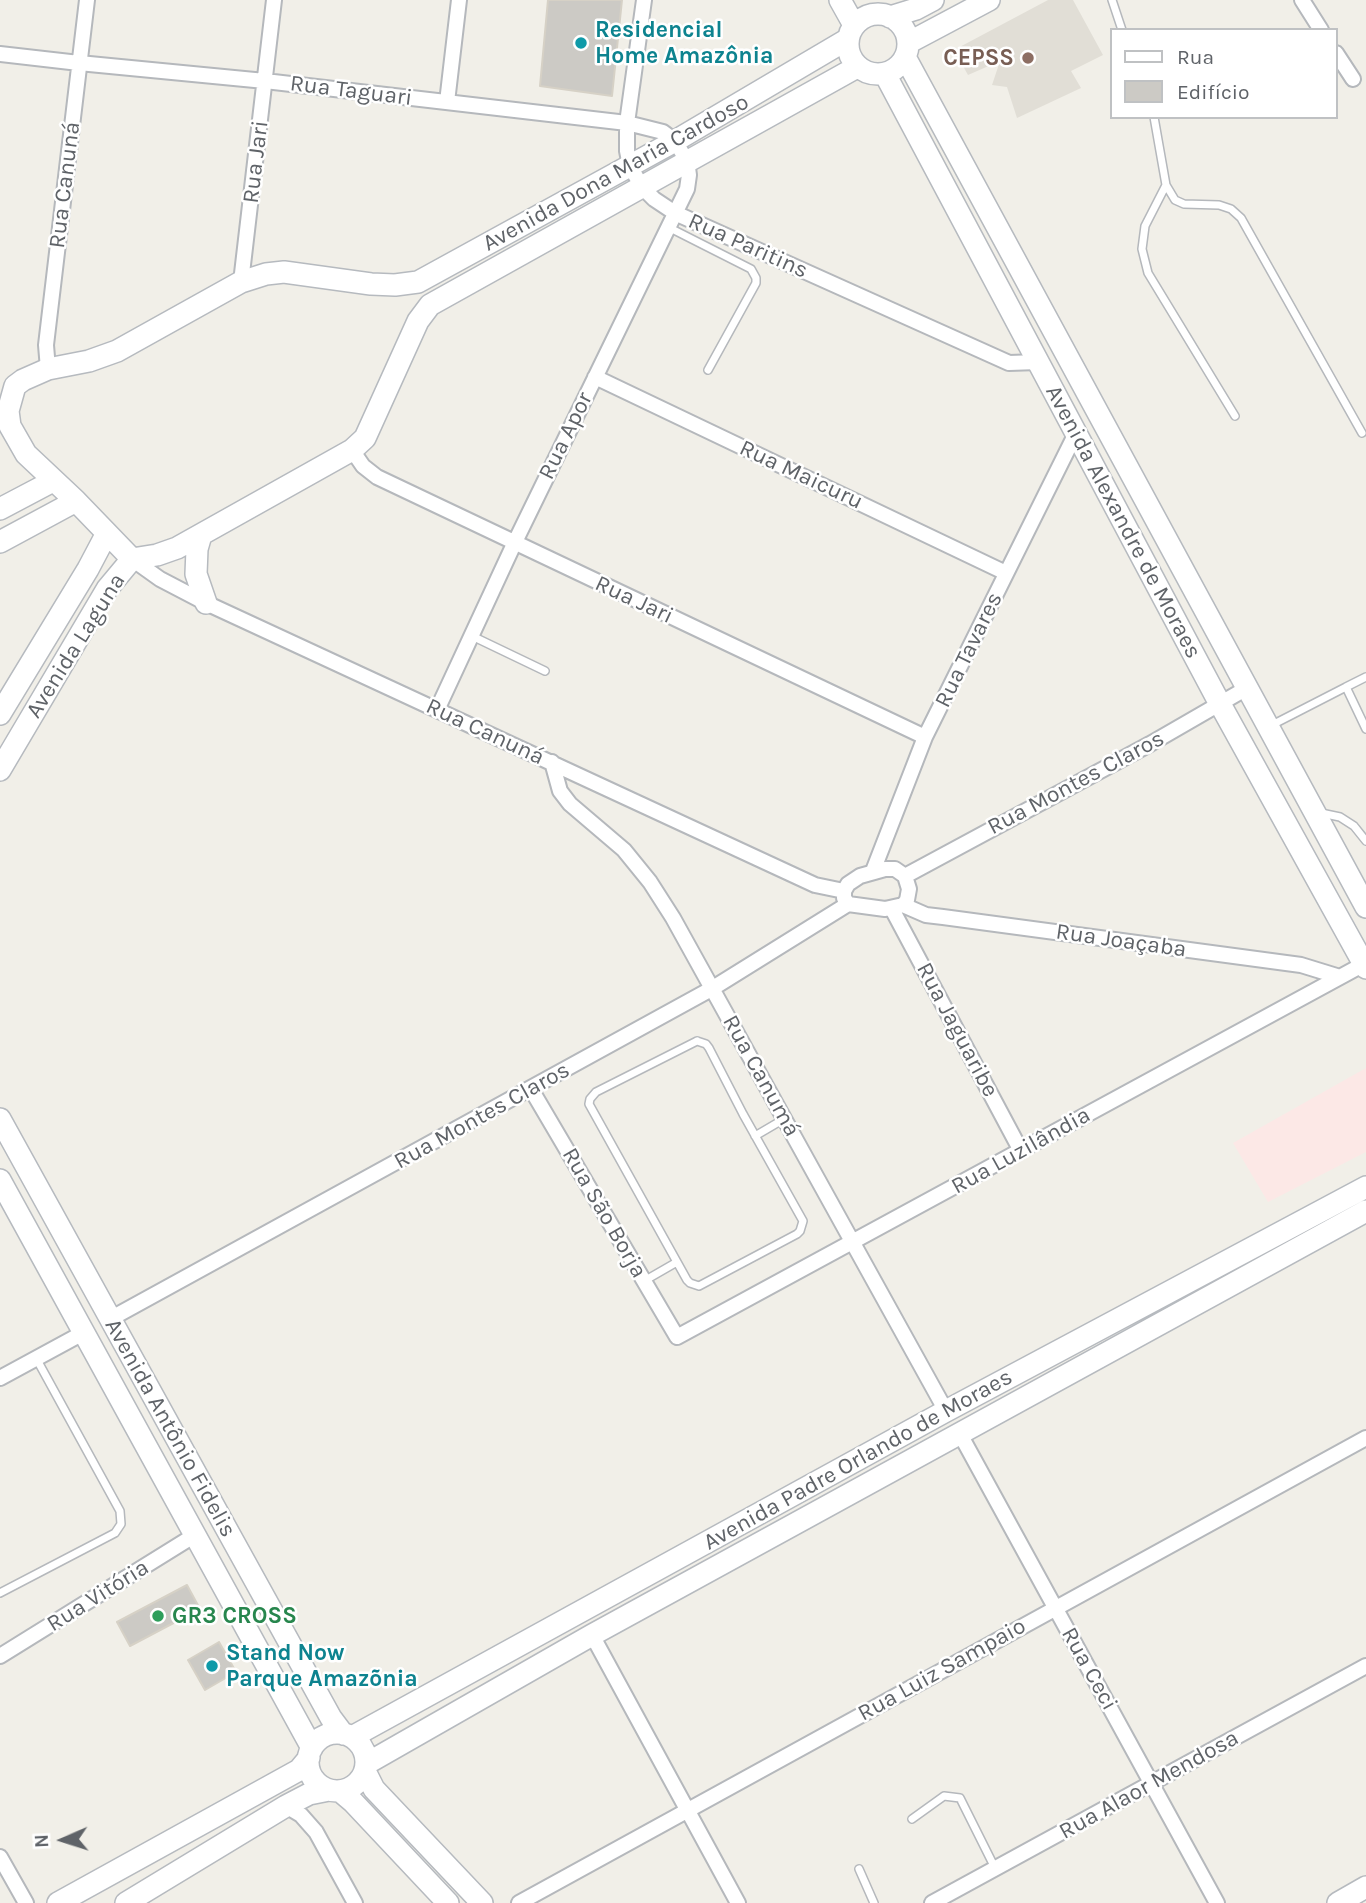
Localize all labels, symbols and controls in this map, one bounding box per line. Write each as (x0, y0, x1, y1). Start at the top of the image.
place label: Residencial Home Amazônia (595, 16, 773, 70)
legend (1110, 28, 1338, 119)
marker: Residencial Home Amazônia (573, 35, 589, 51)
place label: CEPSS (943, 44, 1014, 72)
text: Rua (1177, 45, 1214, 69)
marker: CEPSS (1020, 50, 1036, 66)
street label: Rua Taguari (288, 70, 414, 112)
text: Edifício (1177, 80, 1250, 104)
street label: Avenida Dona Maria Cardoso (478, 88, 754, 258)
street label: Rua Jari (237, 119, 275, 205)
street label: Rua Canuná (44, 120, 86, 250)
street label: Rua Paritins (684, 207, 812, 285)
street label: Avenida Alexandre de Moraes (1039, 381, 1207, 663)
street label: Rua Apor (533, 388, 599, 484)
street label: Rua Maicuru (735, 434, 867, 516)
street label: Avenida Laguna (20, 569, 132, 723)
street label: Rua Jari (590, 570, 678, 630)
street label: Rua Tavares (929, 588, 1009, 712)
street label: Rua Canuná (422, 693, 548, 771)
street label: Rua Montes Claros (983, 725, 1169, 841)
street label: Rua Joaçaba (1054, 918, 1188, 964)
street label: Rua Jaguaribe (910, 958, 1004, 1102)
street label: Rua Canumá (716, 1010, 806, 1142)
street label: Rua Montes Claros (389, 1056, 575, 1176)
street label: Rua Luzilândia (947, 1101, 1095, 1201)
street label: Rua São Borja (556, 1143, 652, 1283)
street label: Avenida Antônio Fidelis (98, 1314, 242, 1542)
street label: Avenida Padre Orlando de Moraes (699, 1363, 1017, 1557)
street label: Rua Vitória (42, 1554, 154, 1638)
place label: GR3 CROSS (172, 1602, 297, 1630)
marker: GR3 CROSS (150, 1608, 166, 1624)
street label: Rua Luiz Sampaio (853, 1612, 1031, 1728)
street label: Rua Ceci (1055, 1623, 1123, 1715)
place label: Stand Now Parque Amazõnia (226, 1639, 418, 1693)
marker: Stand Now Parque Amazõnia (204, 1658, 220, 1674)
street label: Rua Alaor Mendosa (1054, 1724, 1244, 1846)
north arrow (28, 1805, 98, 1875)
text: N (31, 1834, 53, 1848)

